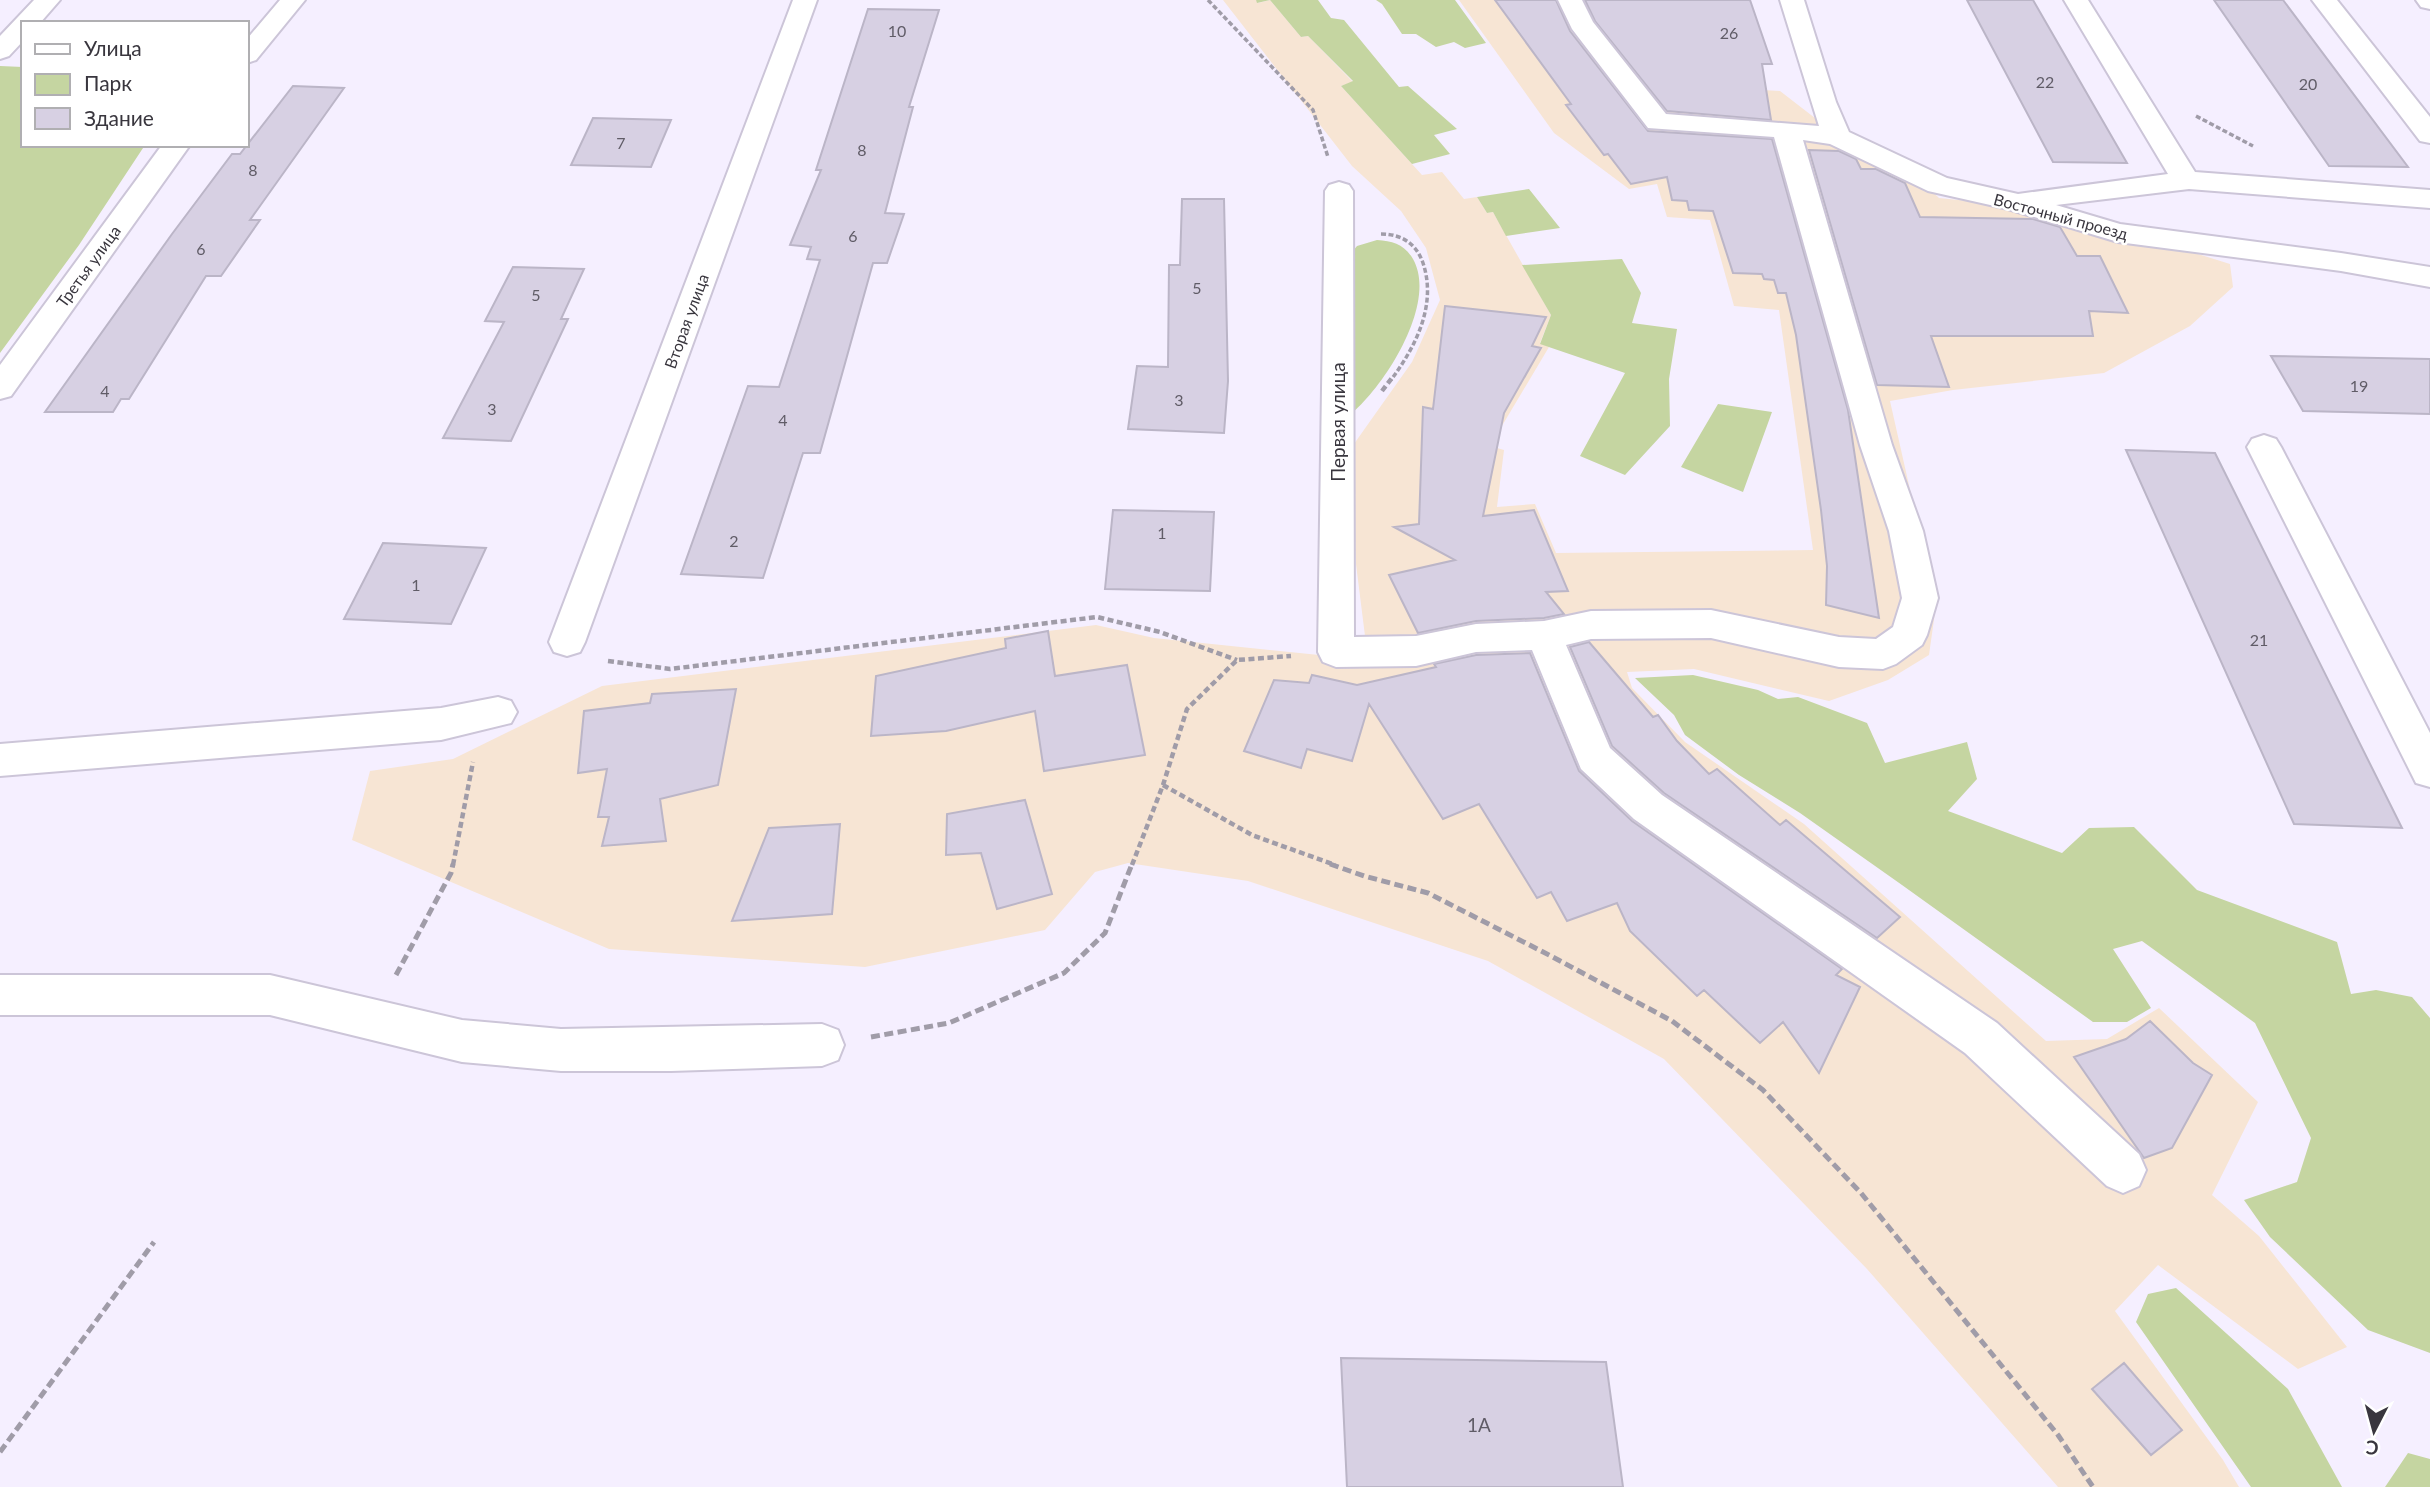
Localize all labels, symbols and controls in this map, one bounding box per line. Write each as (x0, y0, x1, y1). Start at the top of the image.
legend (21, 21, 248, 147)
house number: 10 (888, 21, 906, 40)
house number: 26 (1720, 23, 1738, 42)
text: Улица (84, 35, 142, 60)
text: Парк (84, 70, 132, 95)
house number: 22 (2036, 72, 2054, 91)
house number: 20 (2299, 74, 2317, 93)
text: Здание (84, 105, 154, 130)
house number: 7 (616, 133, 626, 152)
house number: 8 (857, 140, 867, 159)
house number: 8 (248, 160, 258, 179)
street label: Восточный проезд (1992, 189, 2130, 243)
street label: Третья улица (52, 221, 124, 311)
house number: 6 (848, 226, 858, 245)
house number: 6 (196, 239, 206, 258)
street label: Вторая улица (660, 271, 712, 371)
house number: 5 (1192, 278, 1202, 297)
house number: 5 (531, 285, 541, 304)
street label: Первая улица (1326, 362, 1349, 482)
house number: 19 (2350, 376, 2368, 395)
house number: 4 (100, 381, 110, 400)
house number: 3 (1174, 390, 1184, 409)
house number: 3 (487, 399, 497, 418)
house number: 4 (778, 410, 788, 429)
house number: 1 (1157, 523, 1167, 542)
house number: 2 (729, 531, 739, 550)
house number: 1 (411, 575, 421, 594)
house number: 21 (2250, 630, 2268, 649)
north arrow (2339, 1396, 2409, 1466)
house number: 1А (1467, 1413, 1491, 1436)
text: С (2364, 1436, 2380, 1460)

